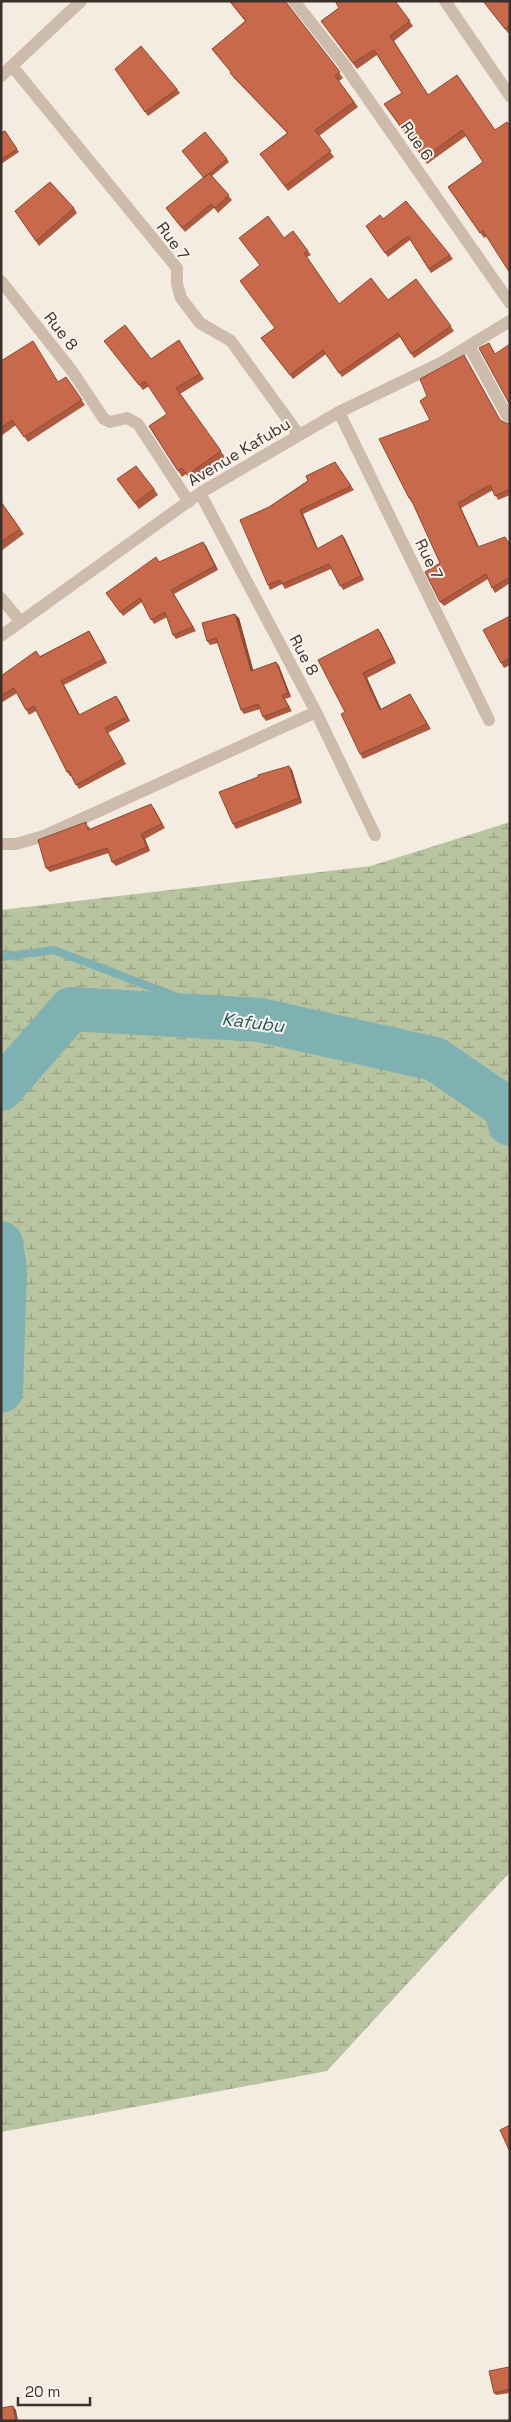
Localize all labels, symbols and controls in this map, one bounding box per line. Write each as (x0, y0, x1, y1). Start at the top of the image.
street label: Rue 6 (396, 117, 438, 165)
street label: Rue 7 (152, 218, 194, 264)
street label: Rue 8 (39, 307, 83, 355)
street label: Avenue Kafubu (184, 413, 294, 491)
street label: Rue 7 (410, 535, 448, 583)
street label: Rue 8 (285, 631, 323, 679)
water label: Kafubu (221, 1007, 286, 1037)
scale bar (18, 2374, 90, 2406)
text: 20 m (25, 2382, 60, 2401)

